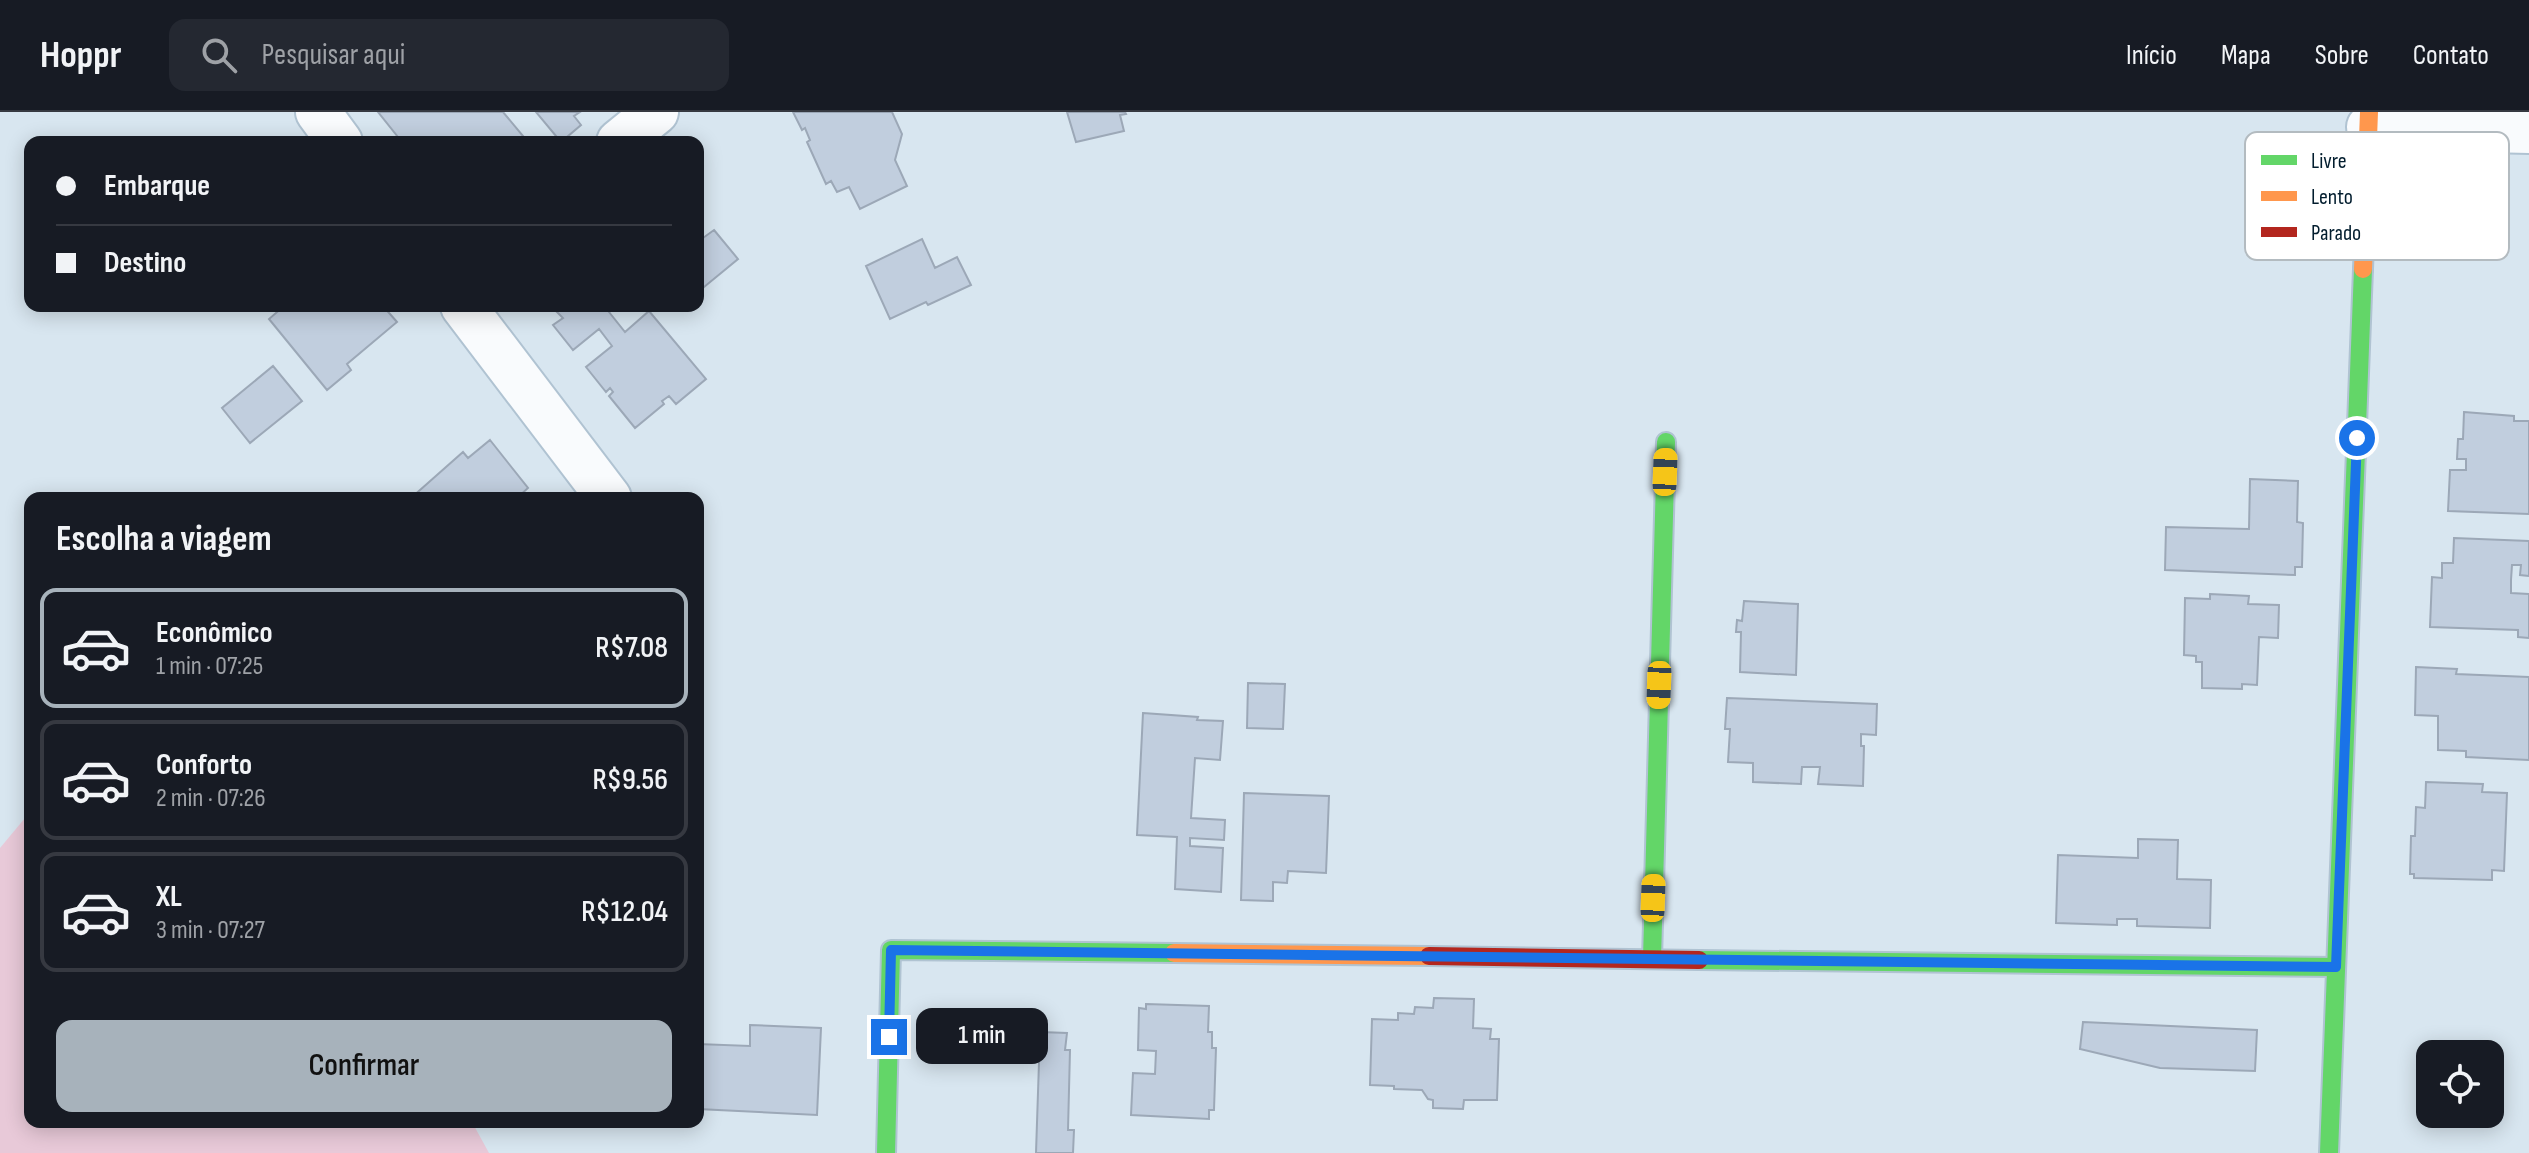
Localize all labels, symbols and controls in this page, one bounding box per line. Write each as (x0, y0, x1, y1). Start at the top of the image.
search box (169, 19, 729, 91)
text: Hoppr (40, 33, 121, 78)
icon: search (197, 33, 241, 77)
text: Pesquisar aqui (261, 37, 405, 73)
text: Início (2126, 39, 2177, 72)
text: Mapa (2221, 39, 2271, 72)
text: Sobre (2315, 39, 2369, 72)
text: Contato (2413, 39, 2489, 72)
legend (2245, 132, 2509, 260)
text: Livre (2311, 148, 2347, 175)
text: Embarque (104, 168, 210, 204)
text: Lento (2311, 184, 2353, 211)
text: Parado (2311, 220, 2361, 247)
text: Destino (104, 245, 186, 281)
route start (2339, 420, 2375, 456)
car (1652, 448, 1678, 496)
text: Escolha a viagem (56, 518, 272, 561)
icon: car (60, 612, 132, 684)
text: Econômico (156, 615, 273, 651)
text: R$7.08 (595, 630, 668, 666)
text: 1 min · 07:25 (156, 651, 263, 682)
car (1646, 661, 1672, 709)
icon: car (60, 744, 132, 816)
text: Conforto (156, 747, 252, 783)
text: R$9.56 (592, 762, 668, 798)
text: 2 min · 07:26 (156, 783, 266, 814)
car (1640, 874, 1666, 922)
icon: car (60, 876, 132, 948)
text: XL (156, 879, 182, 915)
text: R$12.04 (581, 894, 668, 930)
text: 3 min · 07:27 (156, 915, 265, 946)
callout: 1 min (917, 1009, 1049, 1065)
route end (871, 1019, 907, 1055)
button: Confirmar (56, 1020, 672, 1112)
text: 1 min (958, 1020, 1006, 1051)
map controls (2416, 1040, 2504, 1128)
button: locate (2416, 1040, 2504, 1128)

